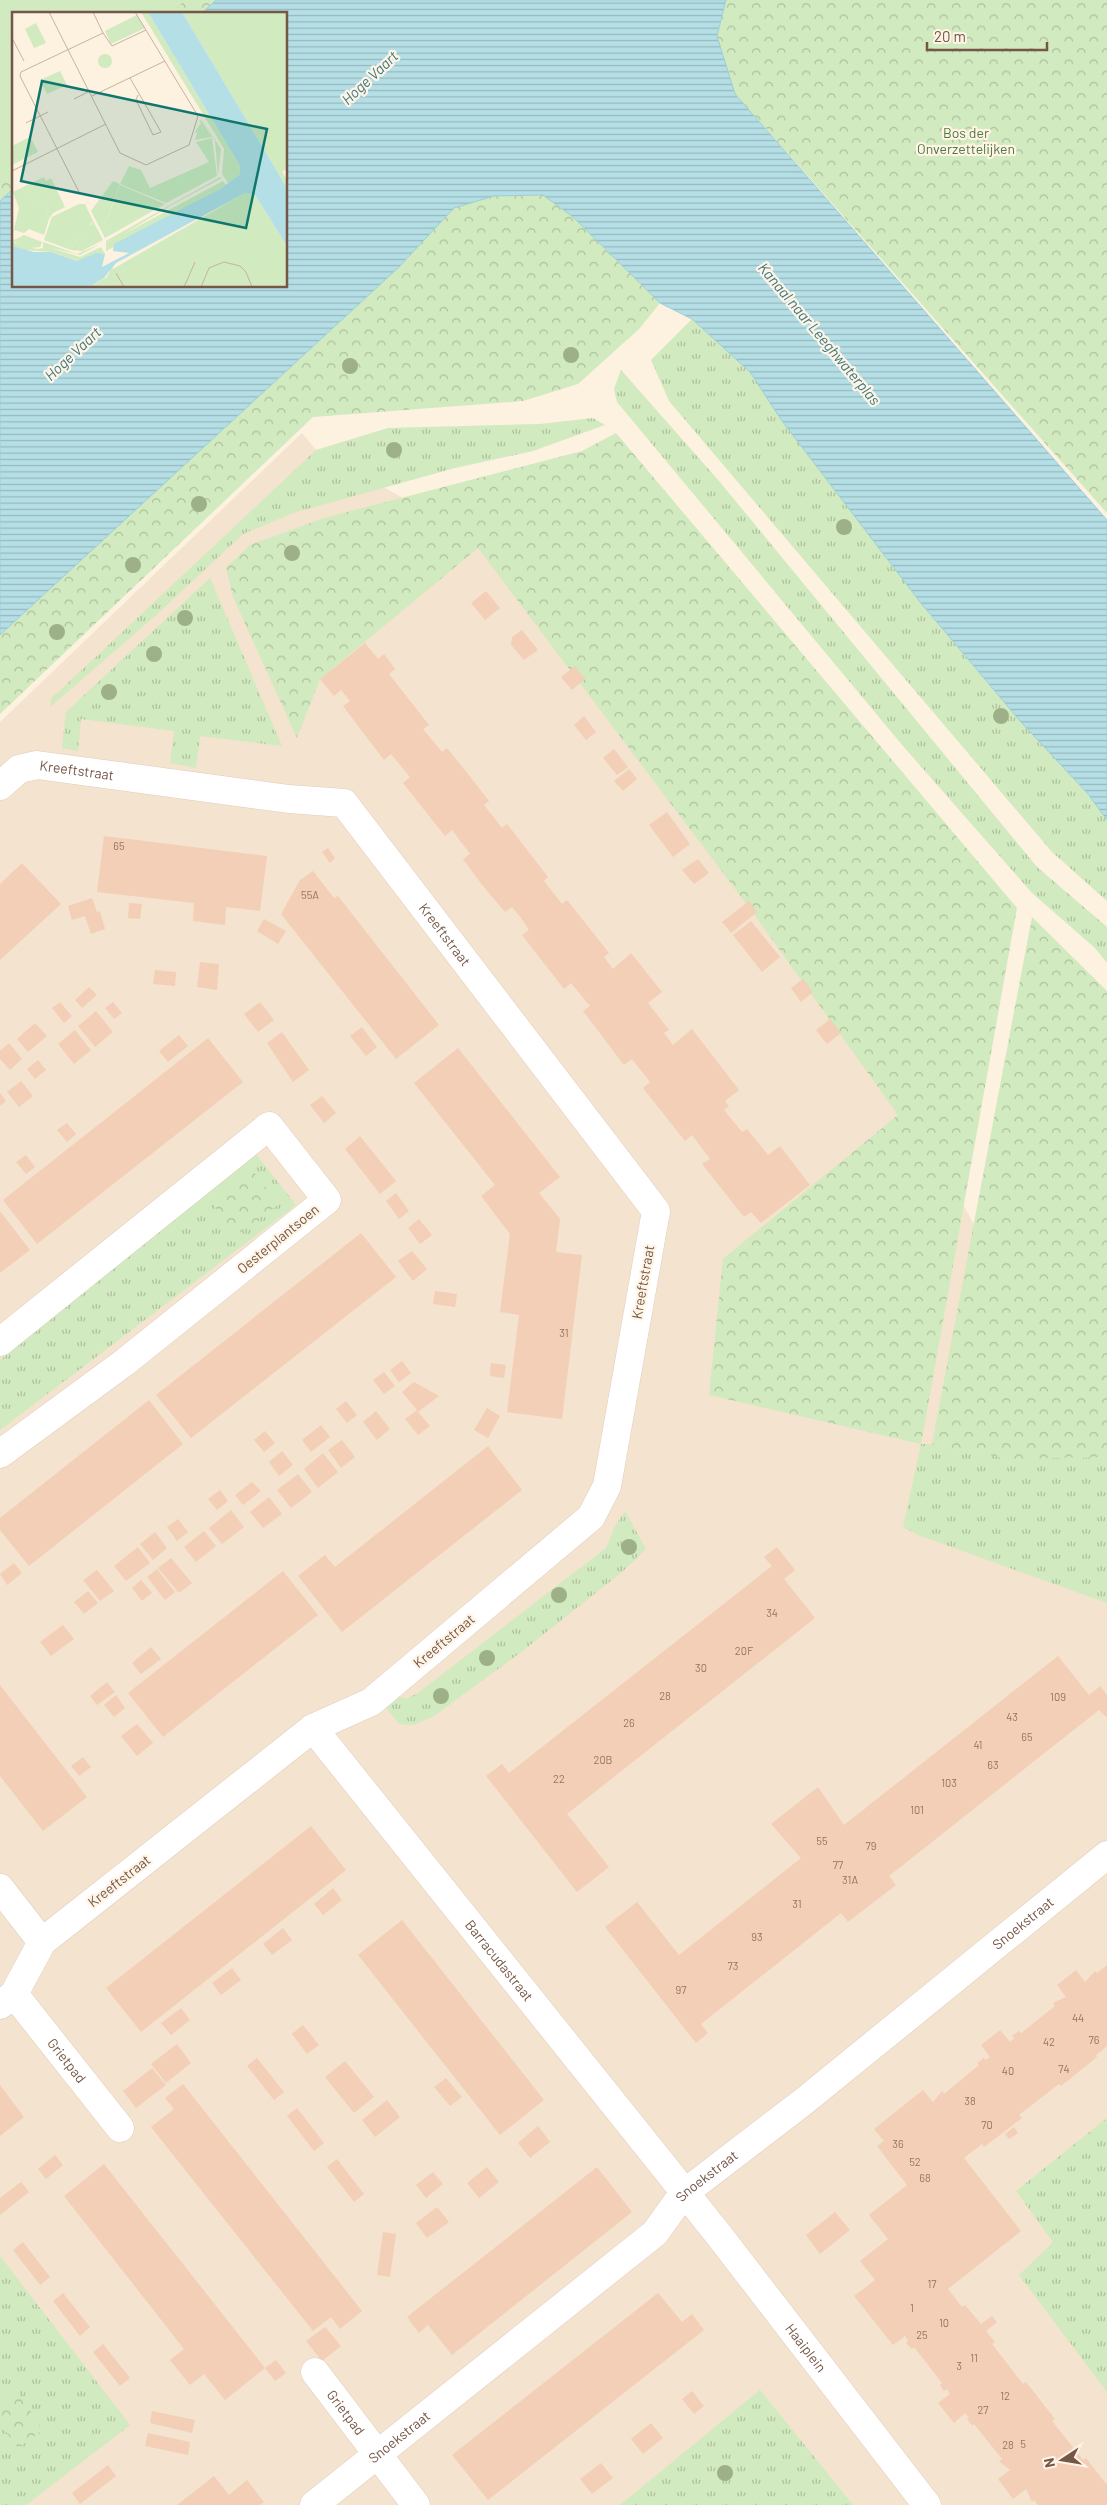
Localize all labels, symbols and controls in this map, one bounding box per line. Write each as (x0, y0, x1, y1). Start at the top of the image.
inset map (12, 12, 288, 288)
scale bar (927, 20, 1047, 52)
text: 20 m (934, 27, 966, 45)
water label: Hoge Vaart (337, 46, 402, 108)
park label: Bos der Onverzettelijken (917, 124, 1015, 157)
water label: Kanaal naar Leeghwaterplas (755, 258, 885, 408)
water label: Hoge Vaart (40, 322, 105, 384)
street label: Kreeftstraat (39, 756, 115, 783)
house number: 65 (113, 839, 125, 852)
house number: 55A (301, 888, 319, 901)
street label: Kreeftstraat (416, 899, 474, 969)
street label: Oesterplantsoen (233, 1200, 322, 1277)
street label: Kreeftstraat (628, 1244, 657, 1320)
house number: 31 (559, 1326, 569, 1339)
house number: 34 (766, 1606, 778, 1619)
street label: Kreeftstraat (410, 1610, 478, 1671)
house number: 20F (735, 1644, 753, 1657)
house number: 30 (695, 1661, 707, 1674)
house number: 28 (659, 1689, 671, 1702)
house number: 109 (1050, 1690, 1066, 1703)
house number: 43 (1006, 1710, 1018, 1723)
house number: 26 (623, 1716, 635, 1729)
house number: 65 (1021, 1730, 1033, 1743)
house number: 41 (974, 1738, 982, 1751)
house number: 20B (593, 1753, 613, 1766)
house number: 63 (987, 1758, 999, 1771)
house number: 22 (553, 1772, 565, 1785)
house number: 103 (941, 1776, 957, 1789)
house number: 101 (910, 1803, 924, 1816)
house number: 55 (816, 1834, 828, 1847)
house number: 79 (866, 1839, 877, 1852)
street label: Kreeftstraat (84, 1851, 153, 1910)
house number: 77 (833, 1858, 843, 1871)
house number: 31A (842, 1873, 858, 1886)
street label: Snoekstraat (989, 1893, 1057, 1953)
house number: 31 (792, 1897, 802, 1910)
street label: Barracudastraat (462, 1916, 537, 2004)
house number: 93 (751, 1930, 763, 1943)
house number: 73 (728, 1959, 738, 1972)
house number: 97 (676, 1983, 686, 1996)
house number: 44 (1072, 2011, 1084, 2024)
house number: 76 (1089, 2033, 1100, 2046)
street label: Grietpad (44, 2035, 90, 2086)
house number: 42 (1043, 2035, 1055, 2048)
house number: 74 (1058, 2062, 1070, 2075)
house number: 40 (1002, 2064, 1014, 2077)
house number: 38 (964, 2094, 976, 2107)
house number: 70 (981, 2118, 993, 2131)
house number: 36 (892, 2137, 904, 2150)
street label: Snoekstraat (671, 2146, 741, 2205)
house number: 52 (909, 2155, 921, 2168)
house number: 68 (919, 2171, 931, 2184)
house number: 17 (927, 2277, 937, 2290)
house number: 1 (910, 2301, 914, 2314)
house number: 10 (939, 2316, 949, 2329)
street label: Haaiplein (782, 2320, 830, 2375)
house number: 25 (916, 2328, 928, 2341)
house number: 11 (970, 2351, 978, 2364)
house number: 3 (956, 2359, 962, 2372)
street label: Grietpad (324, 2386, 369, 2438)
house number: 12 (1000, 2389, 1010, 2402)
house number: 27 (977, 2403, 989, 2416)
street label: Snoekstraat (365, 2407, 433, 2466)
north arrow (1037, 2435, 1087, 2485)
house number: 5 (1020, 2437, 1026, 2450)
house number: 28 (1002, 2438, 1014, 2451)
text: N (1040, 2456, 1058, 2469)

